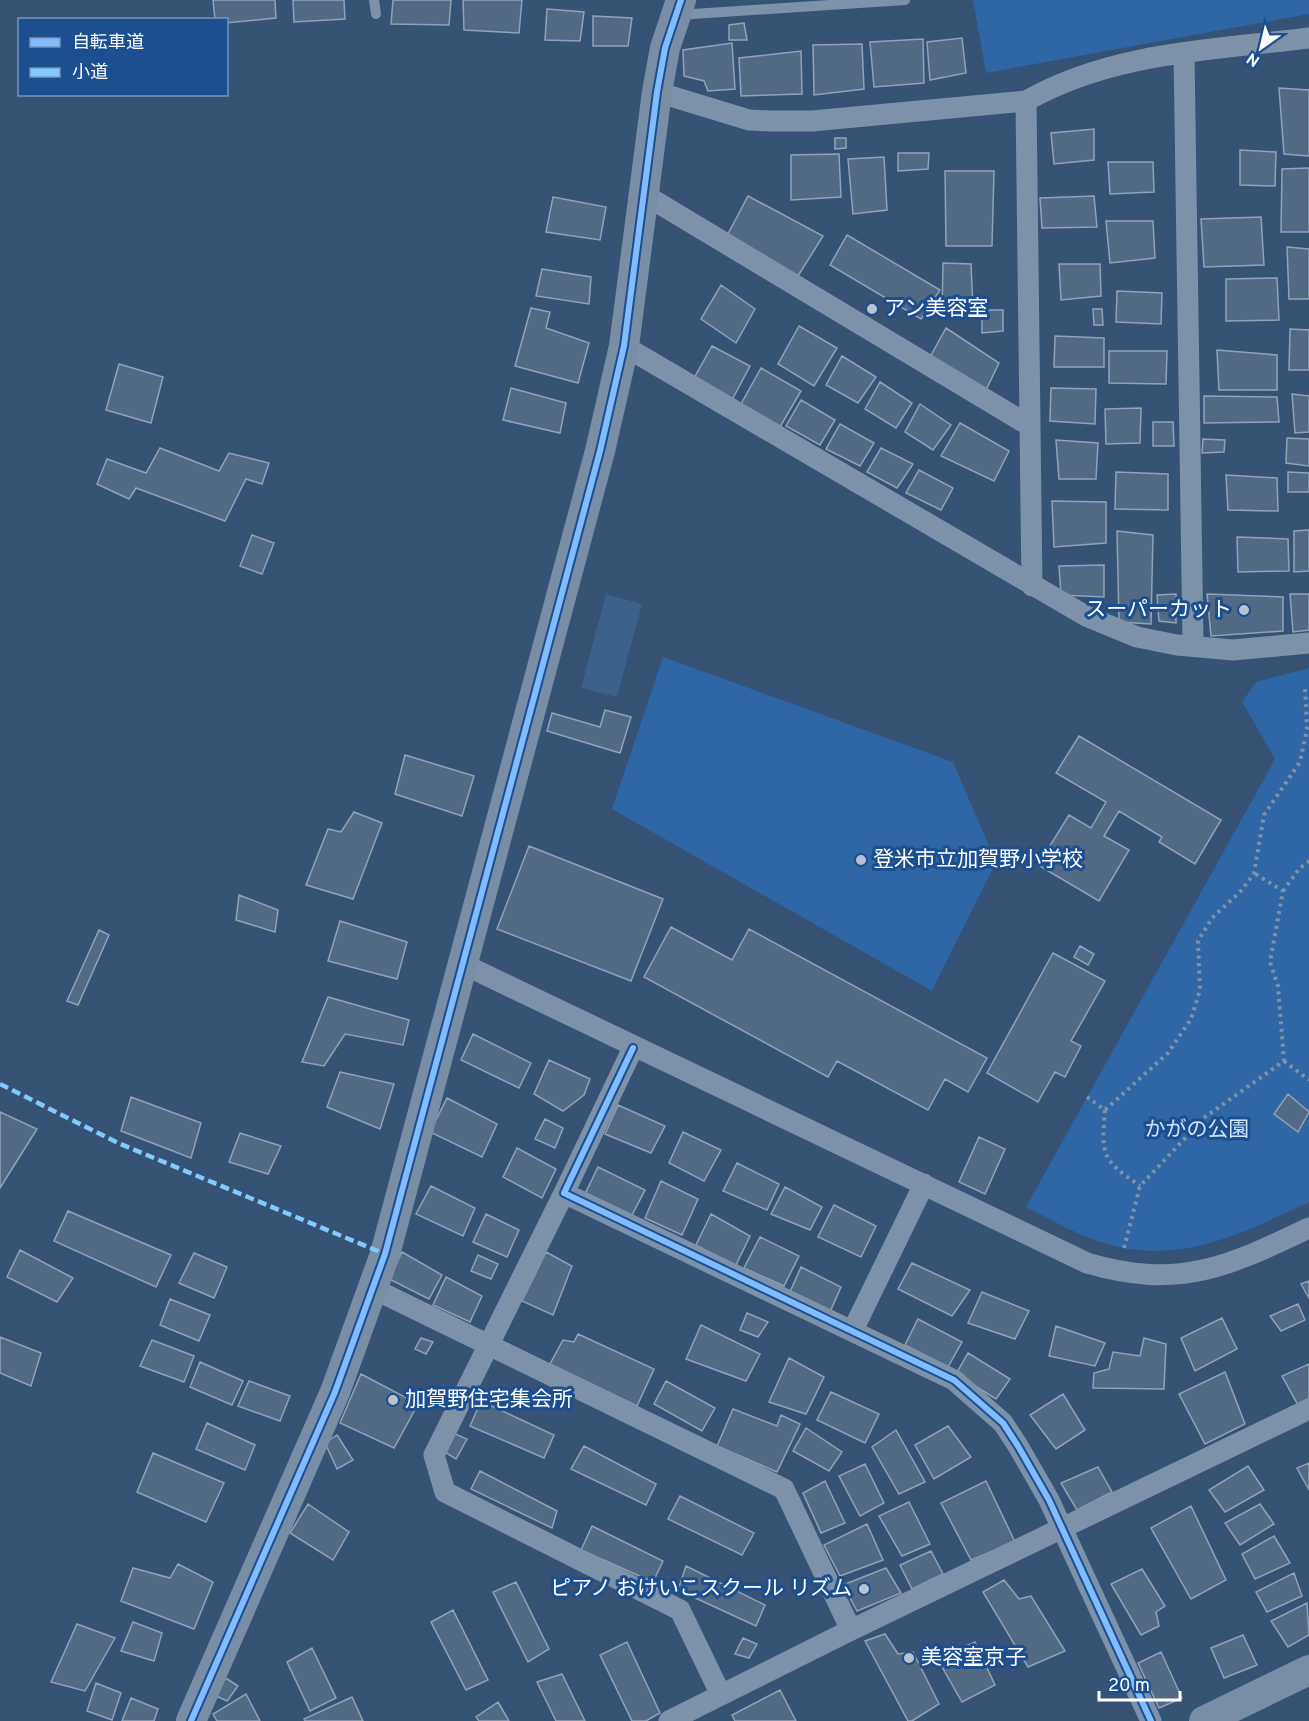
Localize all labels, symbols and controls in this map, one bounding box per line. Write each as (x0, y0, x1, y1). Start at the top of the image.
legend (18, 18, 228, 96)
north arrow (1231, 18, 1291, 78)
text: 自転車道 (72, 32, 144, 55)
text: N (1243, 47, 1264, 70)
text: 小道 (72, 62, 108, 85)
place label: アン美容室 (884, 296, 988, 323)
marker: アン美容室 (865, 302, 879, 316)
place label: スーパーカット (1085, 597, 1232, 624)
marker: スーパーカット (1237, 603, 1251, 617)
place label: 登米市立加賀野小学校 (873, 847, 1083, 874)
marker: 登米市立加賀野小学校 (854, 853, 868, 867)
park label: かがの公園 (1145, 1117, 1250, 1144)
place label: 加賀野住宅集会所 (405, 1387, 573, 1414)
marker: 加賀野住宅集会所 (386, 1393, 400, 1407)
place label: ピアノ おけいこスクール リズム (550, 1576, 852, 1603)
marker: ピアノ おけいこスクール リズム (857, 1582, 871, 1596)
place label: 美容室京子 (921, 1645, 1026, 1672)
marker: 美容室京子 (902, 1651, 916, 1665)
scale bar (1099, 1664, 1180, 1702)
text: 20 m (1108, 1675, 1150, 1698)

